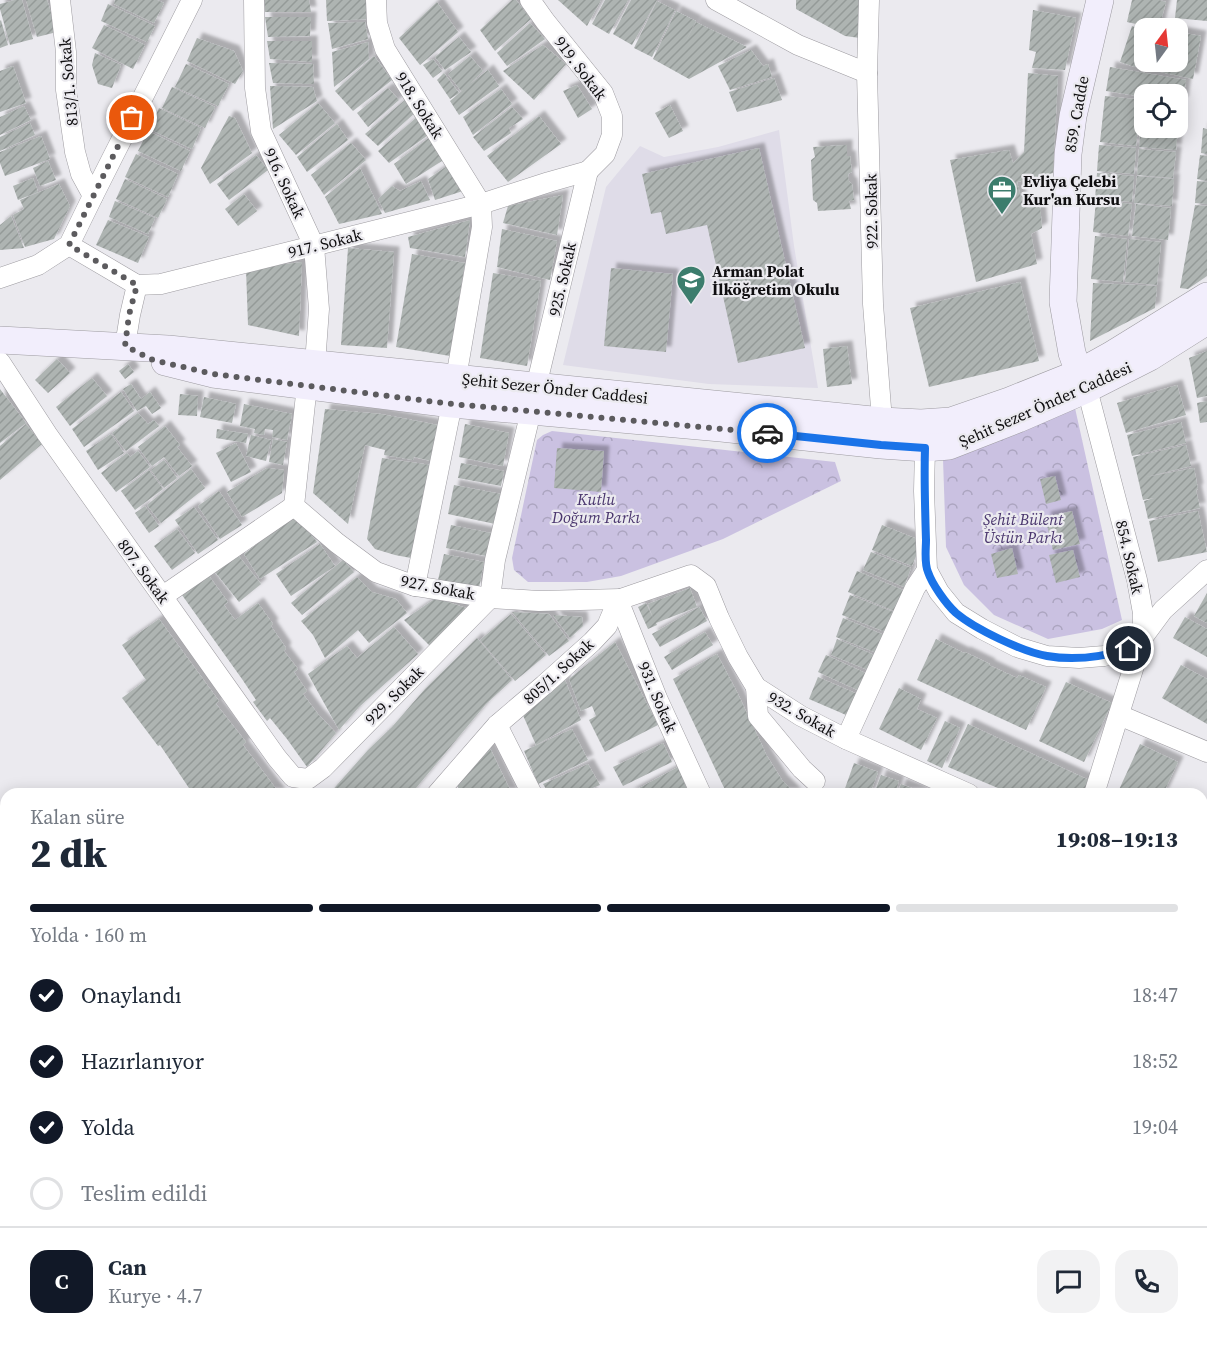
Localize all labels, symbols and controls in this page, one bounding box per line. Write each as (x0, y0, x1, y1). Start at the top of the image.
north arrow (1134, 18, 1188, 72)
map controls (1134, 18, 1188, 138)
street label: 919. Sokak (550, 31, 612, 105)
street label: 813/1. Sokak (53, 37, 83, 127)
street label: 918. Sokak (391, 67, 449, 143)
street label: 859. Cadde (1058, 74, 1094, 154)
button: locate (1134, 84, 1188, 138)
pin (106, 92, 157, 143)
icon: bag (115, 101, 148, 134)
street label: 916. Sokak (259, 144, 311, 222)
place label: Evliya Çelebi Kur'an Kursu (1023, 170, 1120, 210)
street label: 922. Sokak (859, 173, 883, 249)
office icon: Evliya Çelebi Kur'an Kursu (986, 174, 1018, 216)
street label: 917. Sokak (286, 223, 364, 263)
street label: 925. Sokak (543, 240, 581, 318)
place label: Arman Polat İlköğretim Okulu (712, 260, 840, 300)
school or university icon: Arman Polat İlköğretim Okulu (675, 264, 707, 306)
street label: Şehit Sezer Önder Caddesi (955, 356, 1135, 452)
street label: Şehit Sezer Önder Caddesi (461, 367, 649, 409)
courier (737, 403, 797, 463)
icon: car (751, 417, 784, 450)
park label: Kutlu Doğum Parkı (551, 488, 640, 528)
park label: Şehit Bülent Üstün Parkı (983, 508, 1064, 548)
street label: 854. Sokak (1111, 518, 1149, 596)
street label: 807. Sokak (113, 534, 175, 608)
street label: 927. Sokak (399, 569, 477, 605)
pin (1103, 623, 1154, 674)
icon: home (1112, 632, 1145, 665)
street label: 805/1. Sokak (518, 633, 598, 709)
street label: 931. Sokak (633, 658, 683, 736)
street label: 929. Sokak (360, 661, 428, 729)
street label: 932. Sokak (764, 686, 840, 742)
text: Kalan süre (30, 803, 125, 831)
text: 19:08–19:13 (1056, 824, 1178, 854)
text: 2 dk (30, 827, 107, 880)
text: Yolda · 160 m (30, 921, 147, 949)
icon: check (30, 979, 63, 1012)
text: Onaylandı (81, 980, 181, 1010)
text: 18:47 (1132, 981, 1178, 1009)
icon: check (30, 1045, 63, 1078)
text: Hazırlanıyor (81, 1046, 204, 1076)
text: 18:52 (1132, 1047, 1178, 1075)
icon: check (30, 1111, 63, 1144)
text: Yolda (81, 1112, 135, 1142)
text: 19:04 (1132, 1113, 1178, 1141)
text: Teslim edildi (81, 1178, 207, 1208)
button: chat (1037, 1250, 1100, 1313)
button: phone (1115, 1250, 1178, 1313)
text: Can (108, 1252, 147, 1282)
text: C (55, 1266, 68, 1296)
text: Kurye · 4.7 (108, 1282, 203, 1310)

